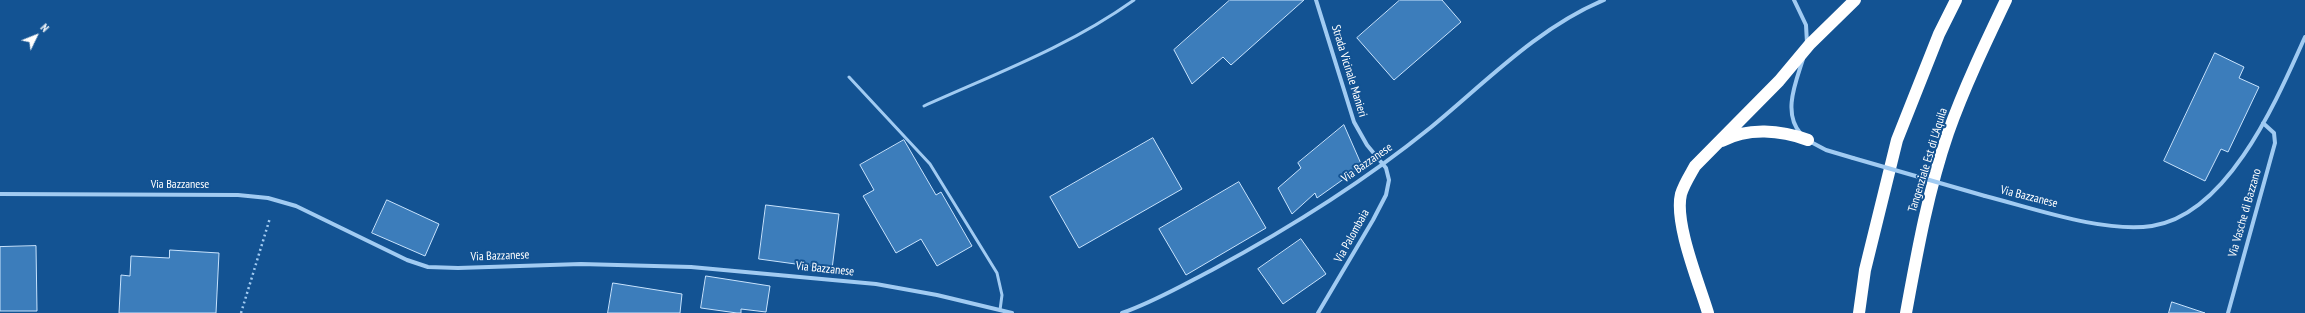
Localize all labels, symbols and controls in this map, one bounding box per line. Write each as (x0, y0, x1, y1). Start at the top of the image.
north arrow (16, 16, 56, 56)
text: N (38, 21, 52, 35)
street label: Strada Vicinale Manieri (1328, 23, 1370, 119)
street label: Tangenziale Est di L'Aquila (1905, 106, 1951, 214)
street label: Via Bazzanese (1339, 140, 1395, 186)
street label: Via Vasche di Bazzano (2226, 167, 2264, 259)
street label: Via Bazzanese (151, 178, 209, 192)
street label: Via Bazzanese (1999, 183, 2059, 211)
street label: Via Palombaia (1331, 207, 1373, 265)
street label: Via Bazzanese (470, 248, 530, 264)
street label: Via Bazzanese (795, 259, 855, 279)

